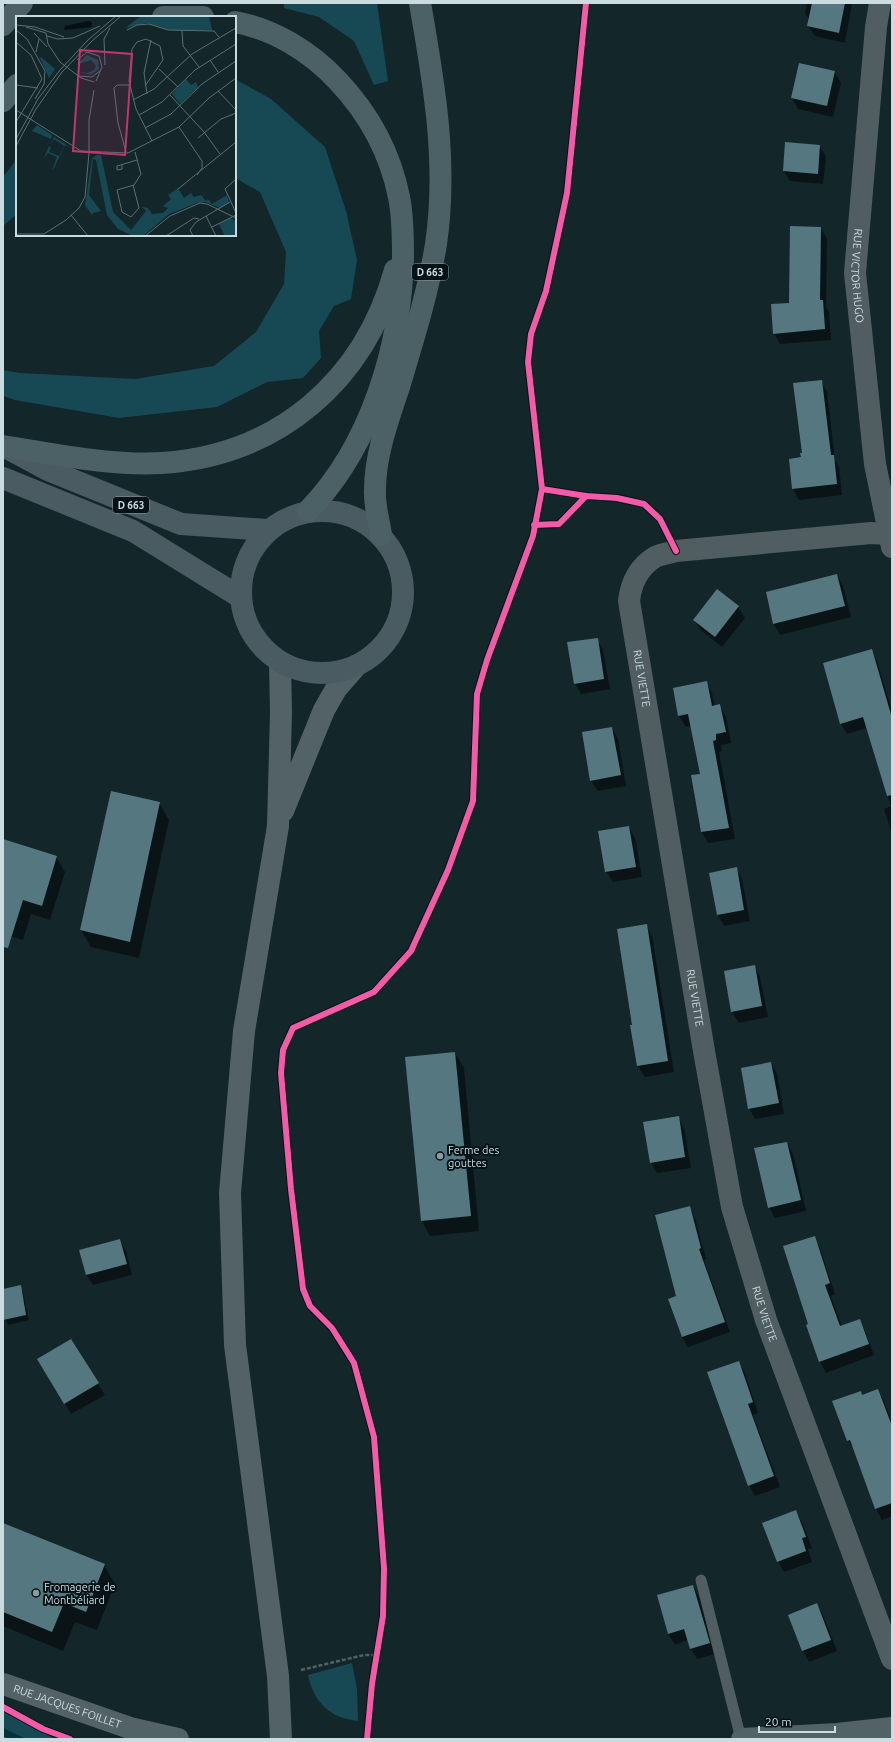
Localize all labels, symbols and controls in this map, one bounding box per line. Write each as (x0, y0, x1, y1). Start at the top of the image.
inset map (16, 16, 236, 236)
street label: RUE VICTOR HUGO (849, 228, 866, 324)
road number: D 663 (412, 264, 448, 280)
road number: D 663 (113, 497, 149, 513)
street label: RUE VIETTE (631, 649, 653, 708)
street label: RUE VIETTE (684, 968, 706, 1027)
place label: Ferme des gouttes (448, 1144, 500, 1169)
marker: Ferme des gouttes (435, 1151, 445, 1161)
street label: RUE VIETTE (750, 1285, 780, 1343)
place label: Fromagerie de Montbéliard (44, 1581, 116, 1606)
marker: Fromagerie de Montbéliard (31, 1588, 41, 1598)
street label: RUE JACQUES FOILLET (12, 1682, 123, 1730)
scale bar (759, 1708, 835, 1734)
text: 20 m (765, 1715, 792, 1728)

